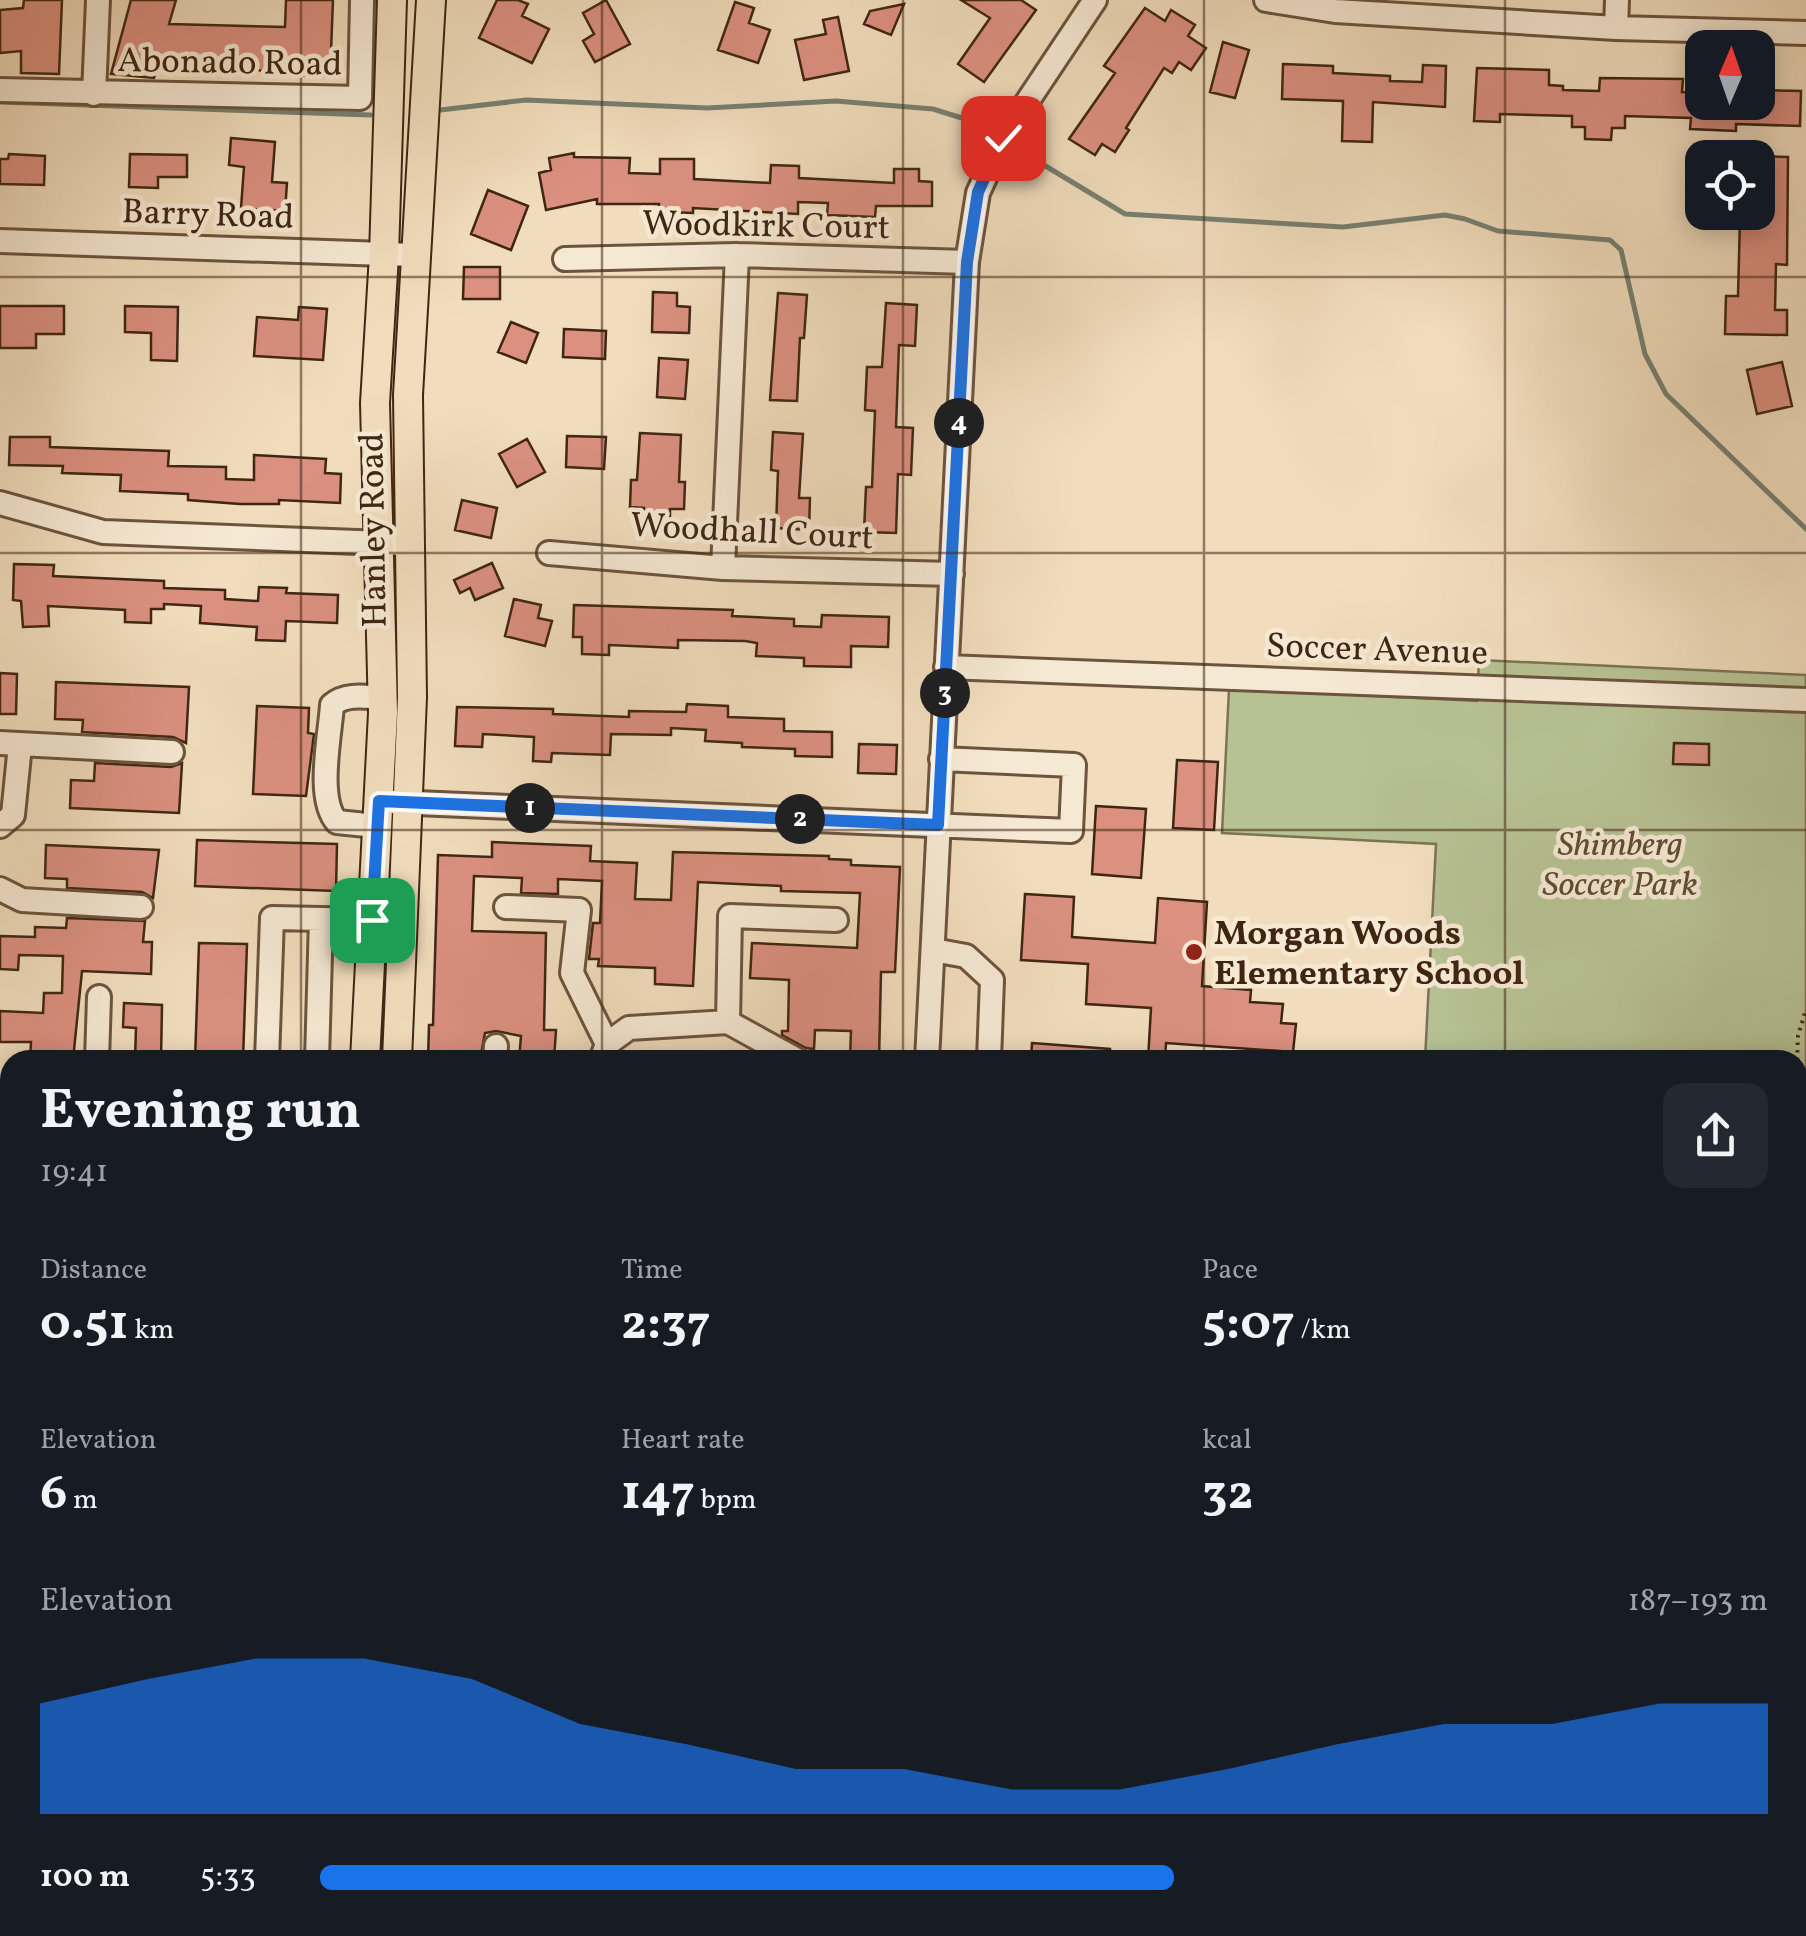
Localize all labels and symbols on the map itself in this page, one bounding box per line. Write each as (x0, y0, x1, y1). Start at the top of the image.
north arrow (1685, 30, 1775, 120)
street label: Abonado Road (117, 38, 343, 90)
pin (961, 96, 1046, 181)
street label: Barry Road (121, 189, 295, 243)
street label: Woodkirk Court (642, 201, 890, 253)
pin: 4 (934, 398, 984, 448)
street label: Hanley Road (349, 432, 401, 628)
street label: Woodhall Court (629, 503, 875, 563)
street label: Soccer Avenue (1265, 623, 1489, 679)
pin: 3 (920, 668, 970, 718)
pin: 1 (505, 783, 555, 833)
pin: 2 (775, 794, 825, 844)
park label: Shimberg Soccer Park (1542, 822, 1698, 910)
pin (330, 878, 415, 963)
place label: Morgan Woods Elementary School (1214, 911, 1524, 999)
marker: Morgan Woods Elementary School (1183, 941, 1205, 963)

